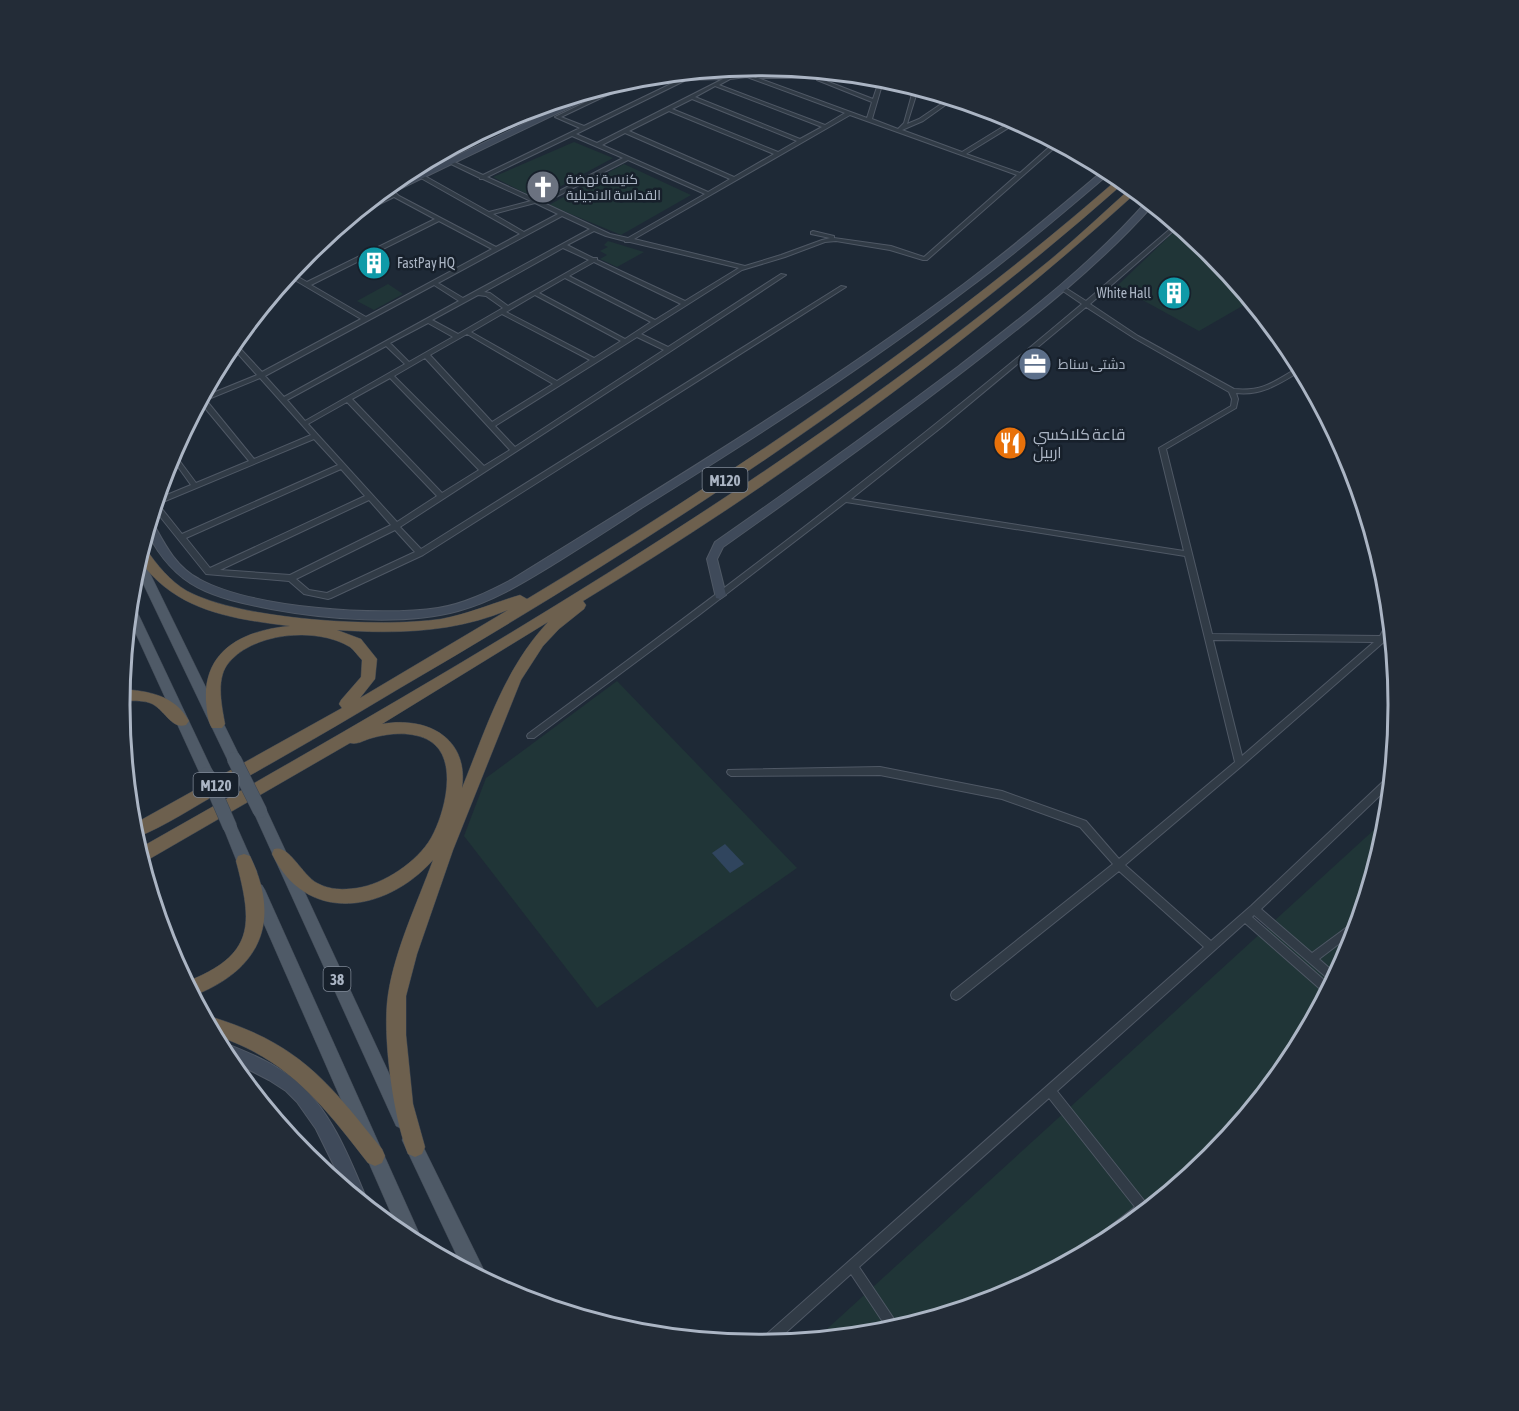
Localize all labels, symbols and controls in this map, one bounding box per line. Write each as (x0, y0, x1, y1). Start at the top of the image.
church icon: كنيسة نهضة القداسة الانجيلية (525, 169, 561, 205)
place label: كنيسة نهضة القداسة الانجيلية (566, 171, 661, 203)
building icon: FastPay HQ (356, 245, 392, 281)
place label: FastPay HQ (397, 255, 456, 271)
building icon: White Hall (1156, 275, 1192, 311)
place label: White Hall (1097, 285, 1151, 301)
office icon: دشتی سناط (1017, 346, 1053, 382)
place label: دشتی سناط (1058, 356, 1125, 372)
restaurant icon: قاعة كلاكسي اربيل (992, 425, 1028, 461)
place label: قاعة كلاكسي اربيل (1033, 425, 1125, 463)
road number: M120 (702, 468, 748, 492)
road number: M120 (194, 773, 238, 797)
road number: 38 (324, 967, 350, 991)

